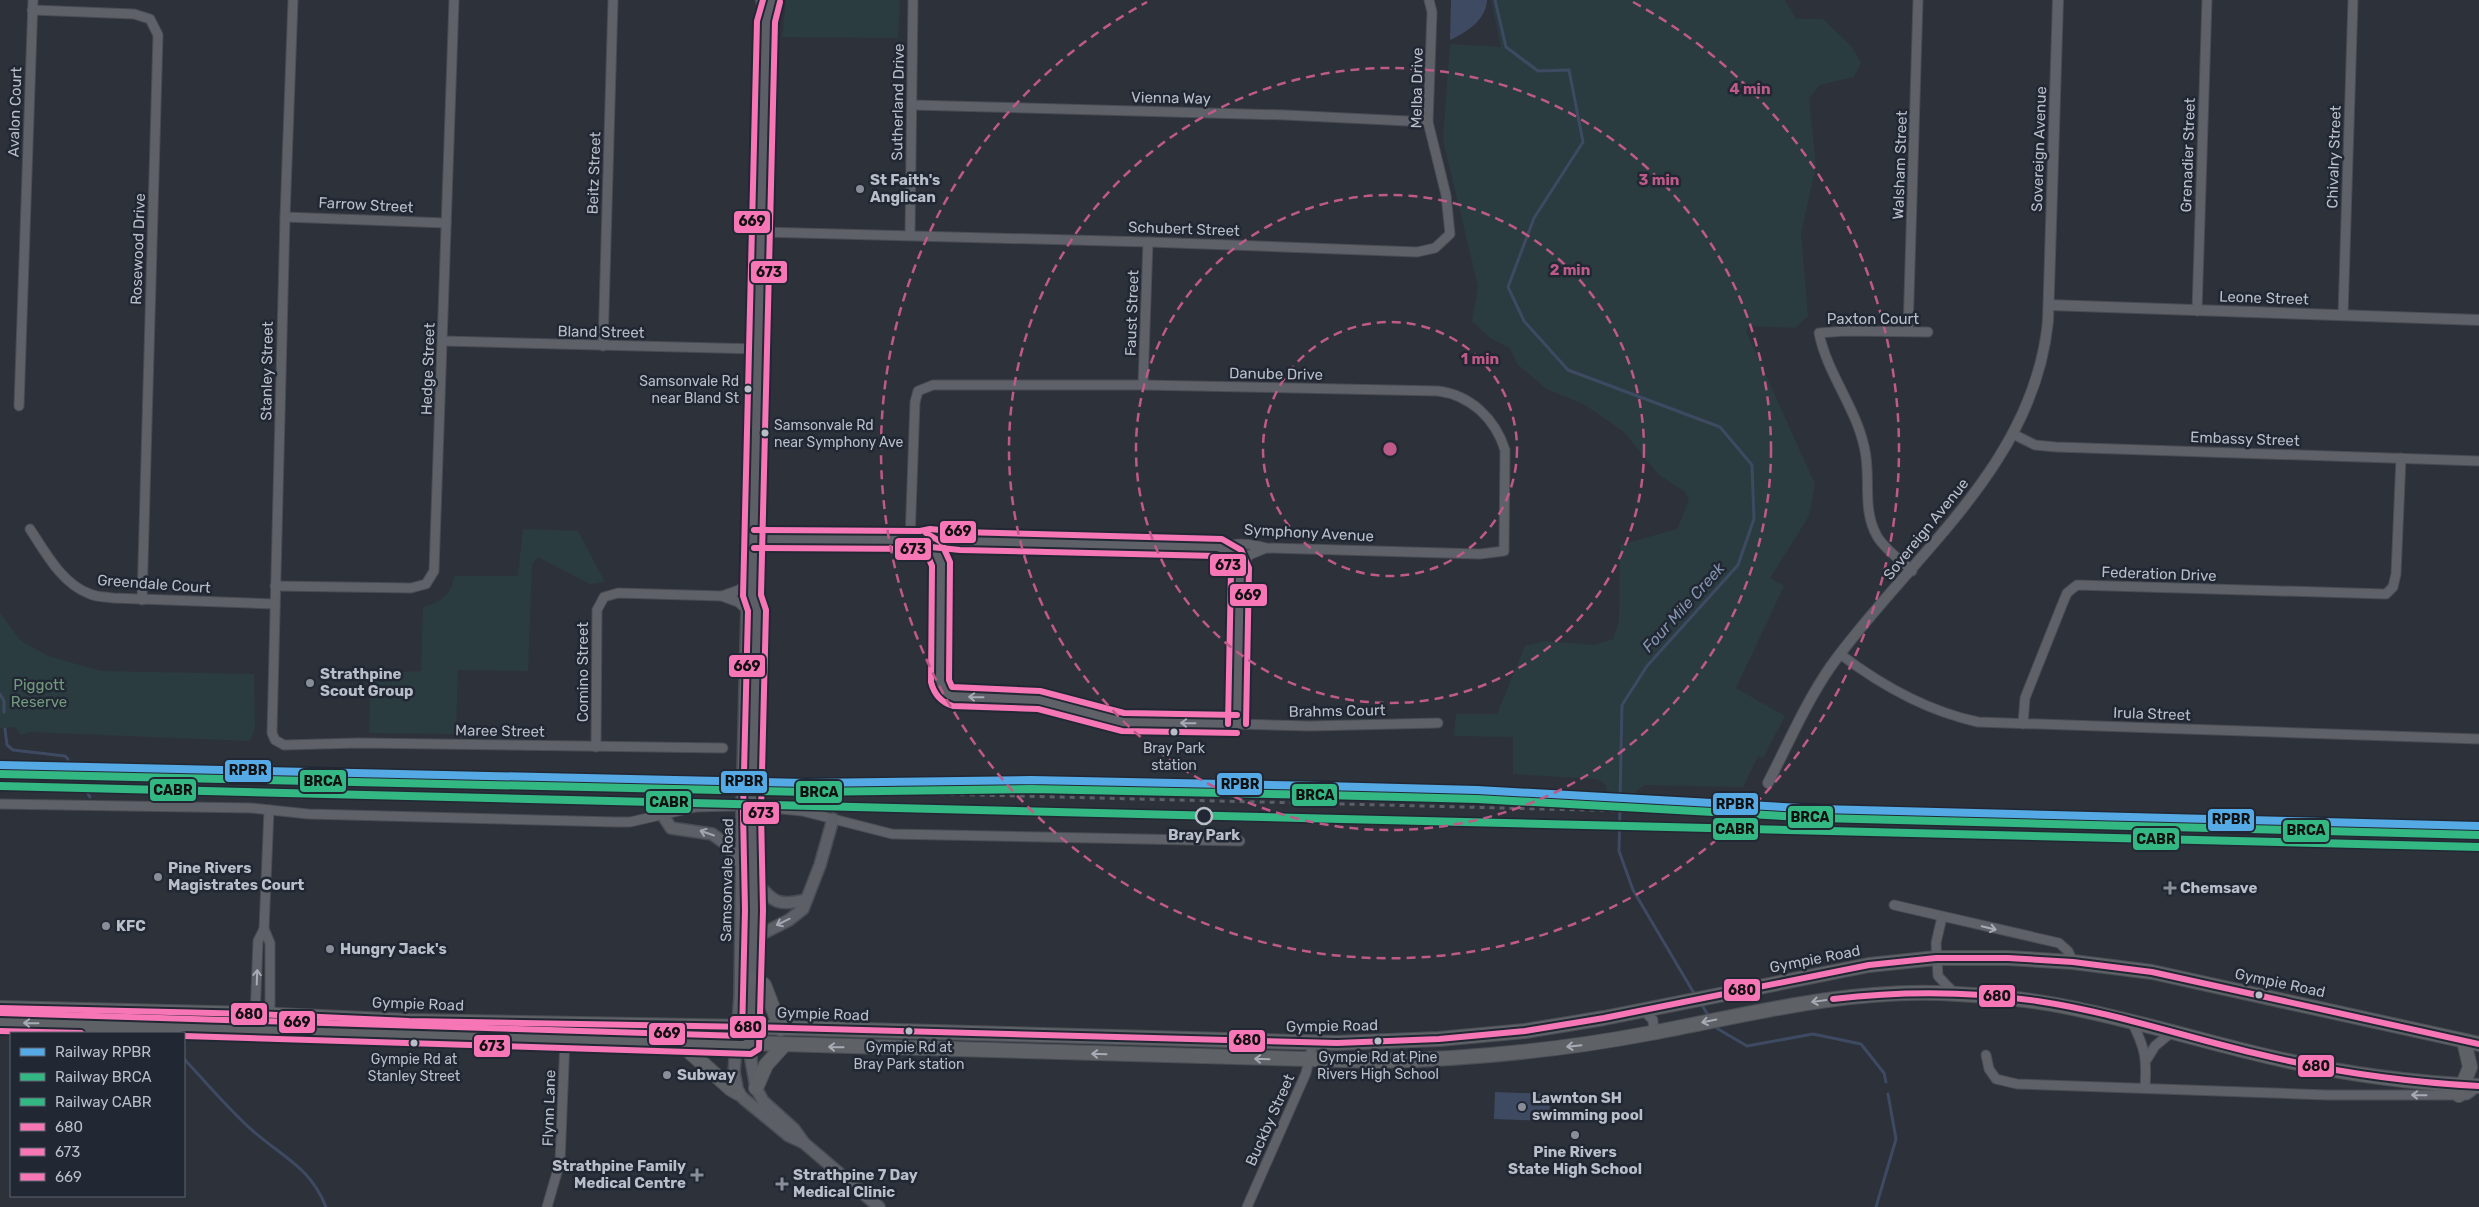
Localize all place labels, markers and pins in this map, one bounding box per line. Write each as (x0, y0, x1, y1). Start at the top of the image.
place label: St Faith's Anglican (870, 171, 940, 206)
marker: St Faith's Anglican (854, 183, 866, 195)
place label: Samsonvale Rd near Bland St (639, 373, 740, 407)
marker: Samsonvale Rd near Bland St (743, 384, 753, 394)
place label: Samsonvale Rd near Symphony Ave (774, 417, 903, 451)
marker: Samsonvale Rd near Symphony Ave (760, 428, 770, 438)
centre of rings (1381, 440, 1399, 458)
place label: Strathpine Scout Group (320, 665, 414, 700)
marker: Strathpine Scout Group (304, 677, 316, 689)
marker: Bray Park station (1169, 727, 1179, 737)
place label: Bray Park station (1143, 740, 1206, 774)
marker: Bray Park (1195, 807, 1213, 825)
place label: Bray Park (1168, 826, 1240, 844)
place label: Pine Rivers Magistrates Court (168, 859, 304, 894)
marker: Pine Rivers Magistrates Court (152, 871, 164, 883)
place label: Chemsave (2180, 879, 2257, 897)
marker: Chemsave (2164, 882, 2176, 894)
place label: KFC (116, 917, 146, 935)
marker: KFC (100, 920, 112, 932)
place label: Hungry Jack's (340, 940, 447, 958)
marker: Hungry Jack's (324, 943, 336, 955)
unlabelled marker (2254, 990, 2264, 1000)
marker: Gympie Rd at Bray Park station (904, 1026, 914, 1036)
marker: Gympie Rd at Pine Rivers High School (1373, 1036, 1383, 1046)
marker: Gympie Rd at Stanley Street (409, 1038, 419, 1048)
place label: Gympie Rd at Bray Park station (854, 1039, 964, 1073)
place label: Gympie Rd at Pine Rivers High School (1317, 1049, 1439, 1083)
place label: Gympie Rd at Stanley Street (368, 1051, 461, 1085)
place label: Subway (677, 1066, 736, 1084)
marker: Subway (661, 1069, 673, 1081)
place label: Lawnton SH swimming pool (1532, 1089, 1643, 1124)
marker: Lawnton SH swimming pool (1516, 1101, 1528, 1113)
marker: Pine Rivers State High School (1569, 1129, 1581, 1141)
place label: Pine Rivers State High School (1508, 1143, 1642, 1178)
place label: Strathpine Family Medical Centre (552, 1157, 686, 1192)
place label: Strathpine 7 Day Medical Clinic (793, 1166, 918, 1201)
marker: Strathpine Family Medical Centre (690, 1168, 704, 1182)
marker: Strathpine 7 Day Medical Clinic (775, 1177, 789, 1191)

